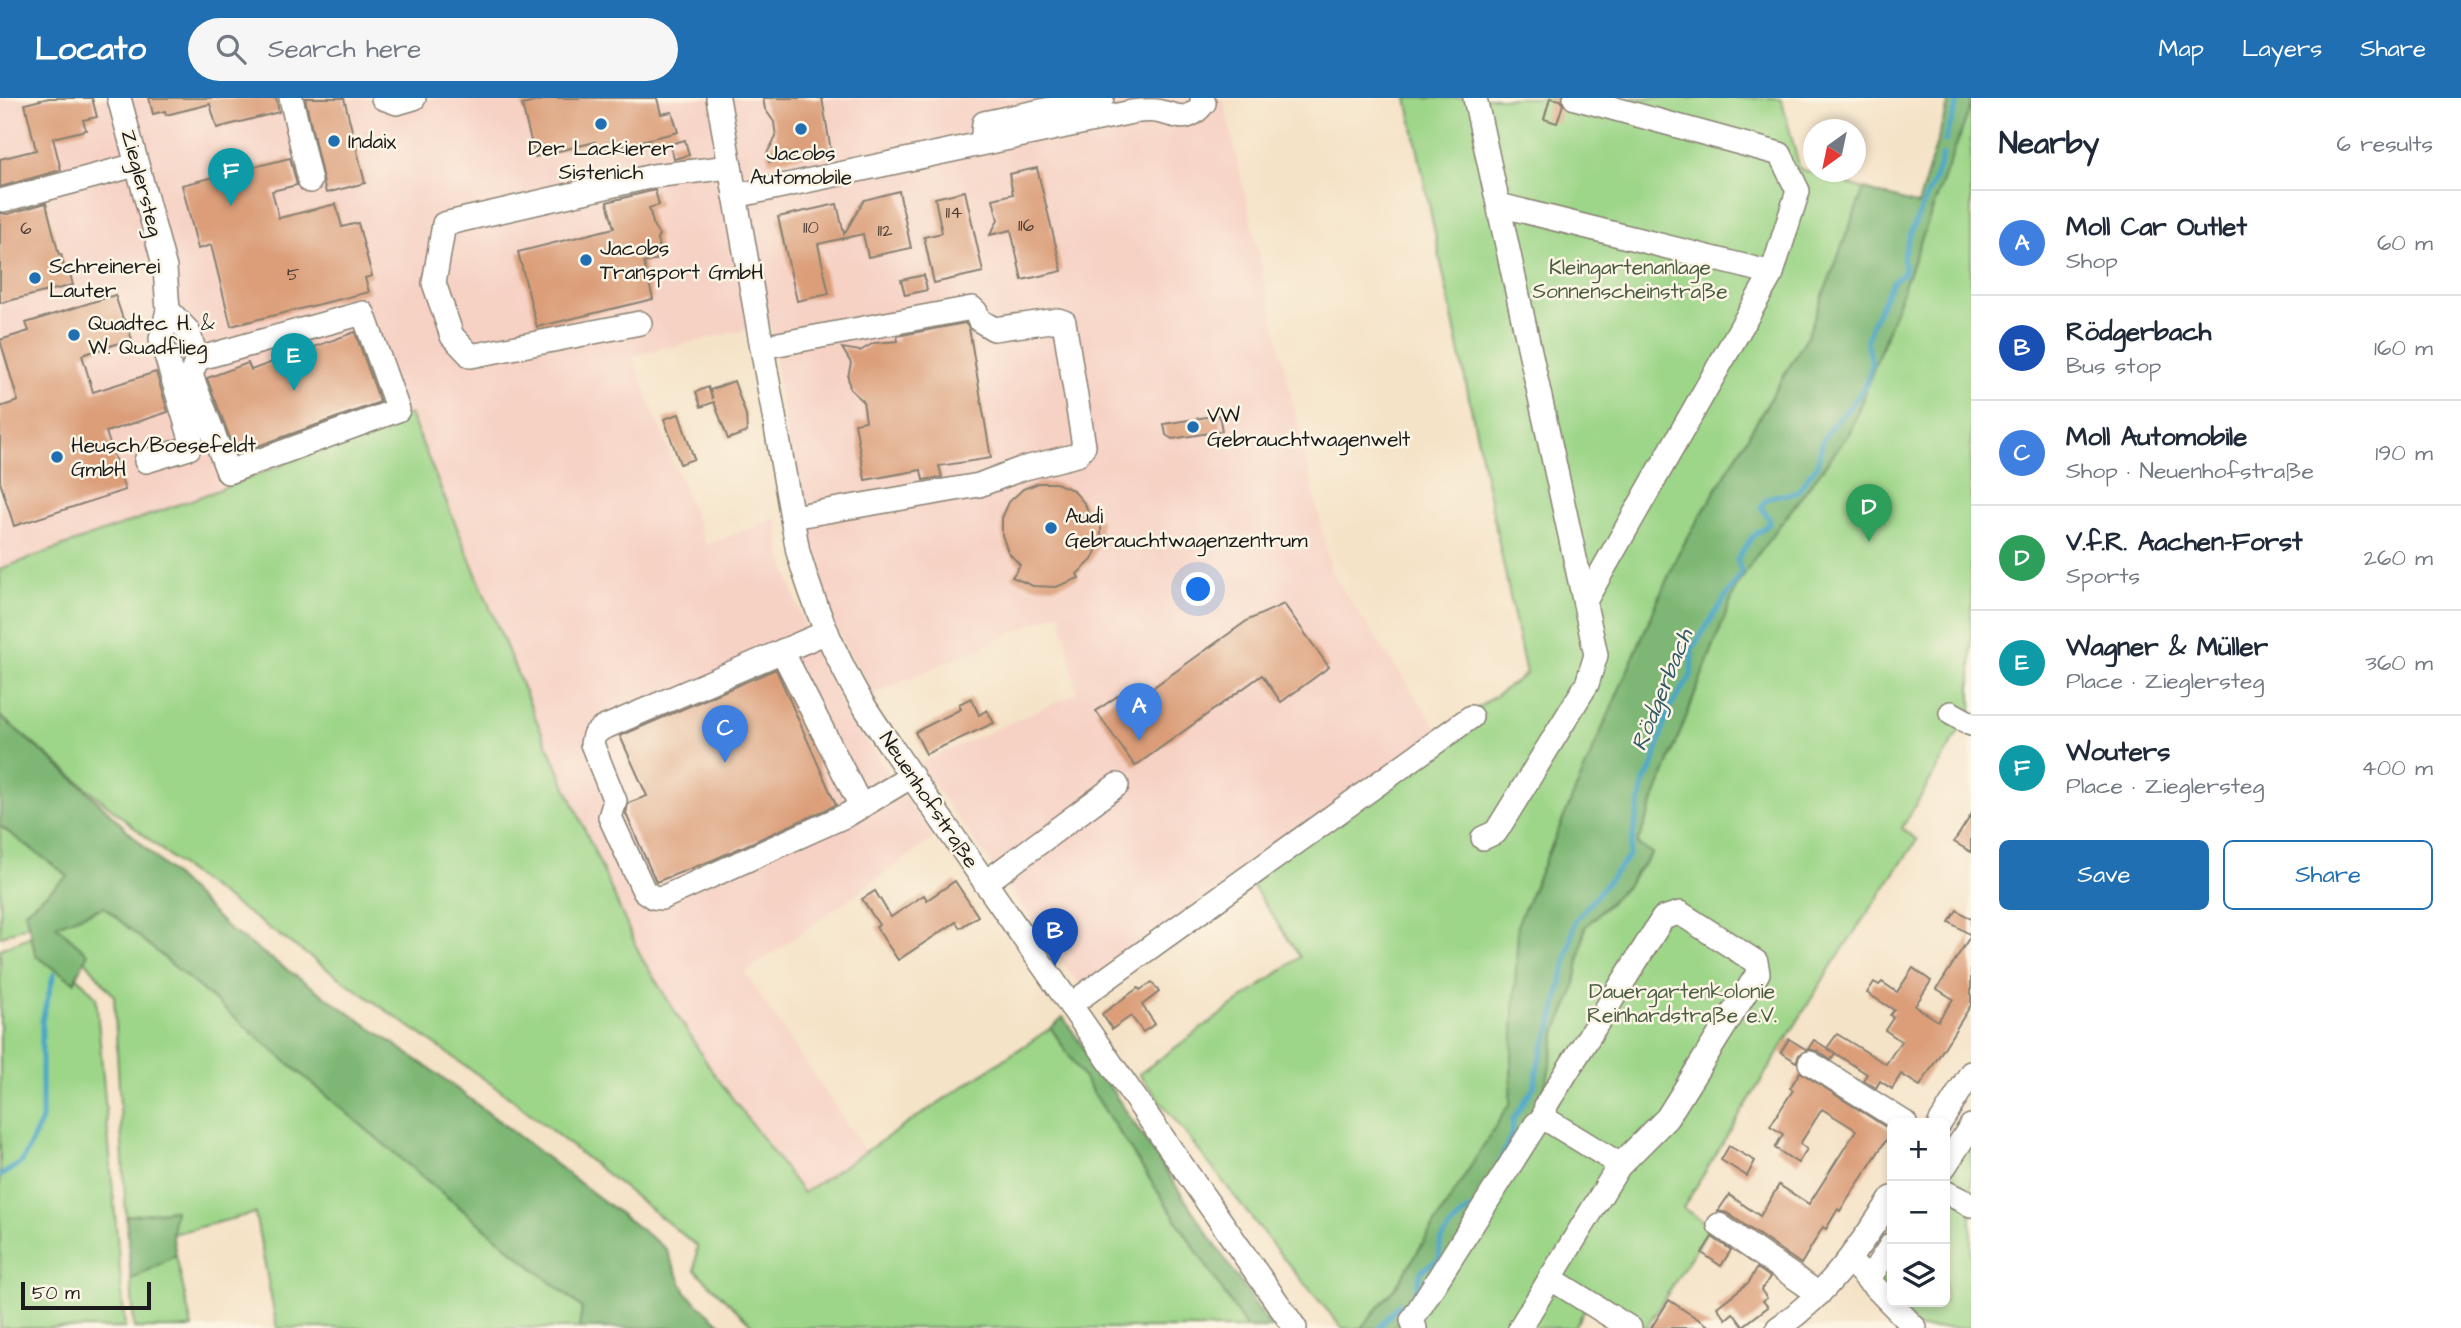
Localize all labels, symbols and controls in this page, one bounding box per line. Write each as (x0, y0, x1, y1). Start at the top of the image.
search box (188, 18, 678, 81)
text: Locato (35, 26, 146, 72)
icon: search (212, 30, 250, 68)
text: Search here (268, 31, 421, 67)
text: Map (2159, 32, 2204, 66)
text: Layers (2242, 32, 2322, 66)
text: Share (2360, 32, 2426, 66)
marker: Der Lackierer Sistenich (593, 116, 609, 132)
north arrow (1803, 119, 1866, 182)
marker: Jacobs Automobile (793, 121, 809, 137)
text: Nearby (1999, 123, 2099, 165)
street label: Zieglersteg (112, 126, 170, 240)
place label: Indaix (348, 127, 396, 156)
text: 6 results (2337, 128, 2433, 160)
marker: Indaix (326, 133, 342, 149)
place label: Der Lackierer Sistenich (528, 134, 674, 187)
place label: Jacobs Automobile (750, 139, 852, 192)
pin: F (208, 148, 254, 206)
house number: 114 (946, 200, 962, 225)
text: Moll Car Outlet (2066, 209, 2247, 245)
house number: 116 (1018, 213, 1034, 238)
house number: 110 (803, 215, 819, 240)
house number: 6 (20, 216, 32, 241)
house number: 112 (878, 218, 893, 243)
text: A (2015, 227, 2029, 259)
text: 60 m (2377, 227, 2433, 259)
place label: Jacobs Transport GmbH (600, 234, 764, 288)
text: Shop (2066, 245, 2118, 277)
place label: Schreinerei Lauter (49, 252, 160, 305)
marker: Jacobs Transport GmbH (578, 252, 594, 268)
park label: Kleingartenanlage Sonnenscheinstraße (1532, 253, 1728, 306)
house number: 5 (287, 262, 300, 287)
marker: Schreinerei Lauter (27, 270, 43, 286)
place label: Quadtec H. & W. Quadflieg (88, 309, 215, 364)
text: Rödgerbach (2066, 314, 2211, 350)
marker: Quadtec H. & W. Quadflieg (66, 327, 82, 343)
text: B (2014, 332, 2030, 364)
text: 160 m (2374, 332, 2433, 364)
pin: E (271, 333, 317, 391)
text: Bus stop (2066, 350, 2161, 382)
place label: VW Gebrauchtwagenwelt (1207, 401, 1411, 456)
marker: VW Gebrauchtwagenwelt (1185, 419, 1201, 435)
text: Moll Automobile (2066, 419, 2247, 455)
place label: Heusch/Boesefeldt GmbH (71, 431, 256, 484)
text: C (2014, 437, 2030, 469)
text: 190 m (2375, 437, 2433, 469)
marker: Heusch/Boesefeldt GmbH (49, 449, 65, 465)
text: Shop · Neuenhofstraße (2066, 455, 2314, 487)
pin: D (1846, 484, 1892, 542)
place label: Audi Gebrauchtwagenzentrum (1065, 502, 1308, 557)
marker: Audi Gebrauchtwagenzentrum (1043, 520, 1059, 536)
text: V.f.R. Aachen-Forst (2066, 524, 2303, 560)
text: D (2015, 542, 2029, 574)
text: 260 m (2364, 542, 2433, 574)
text: Sports (2066, 560, 2140, 592)
your location (1181, 572, 1215, 606)
water label: Rödgerbach (1623, 623, 1702, 756)
text: Wagner & Müller (2066, 629, 2268, 665)
text: E (2015, 647, 2029, 679)
text: 360 m (2365, 647, 2433, 679)
text: Place · Zieglersteg (2066, 665, 2264, 697)
pin: A (1116, 683, 1162, 741)
pin: C (702, 705, 748, 763)
street label: Neuenhofstraße (872, 726, 986, 874)
text: Wouters (2066, 734, 2170, 770)
text: F (2014, 752, 2030, 784)
text: 400 m (2361, 752, 2433, 784)
text: Place · Zieglersteg (2066, 770, 2264, 802)
button: Save (1999, 840, 2209, 910)
button: Share (2223, 840, 2433, 910)
pin: B (1032, 908, 1078, 966)
park label: Dauergartenkolonie Reinhardstraße e.V. (1587, 977, 1777, 1030)
map controls (1887, 1118, 1950, 1307)
button: + (1887, 1118, 1950, 1181)
button: − (1887, 1181, 1950, 1244)
button: layers (1887, 1244, 1950, 1307)
scale bar (21, 1279, 150, 1311)
text: 50 m (32, 1280, 80, 1307)

